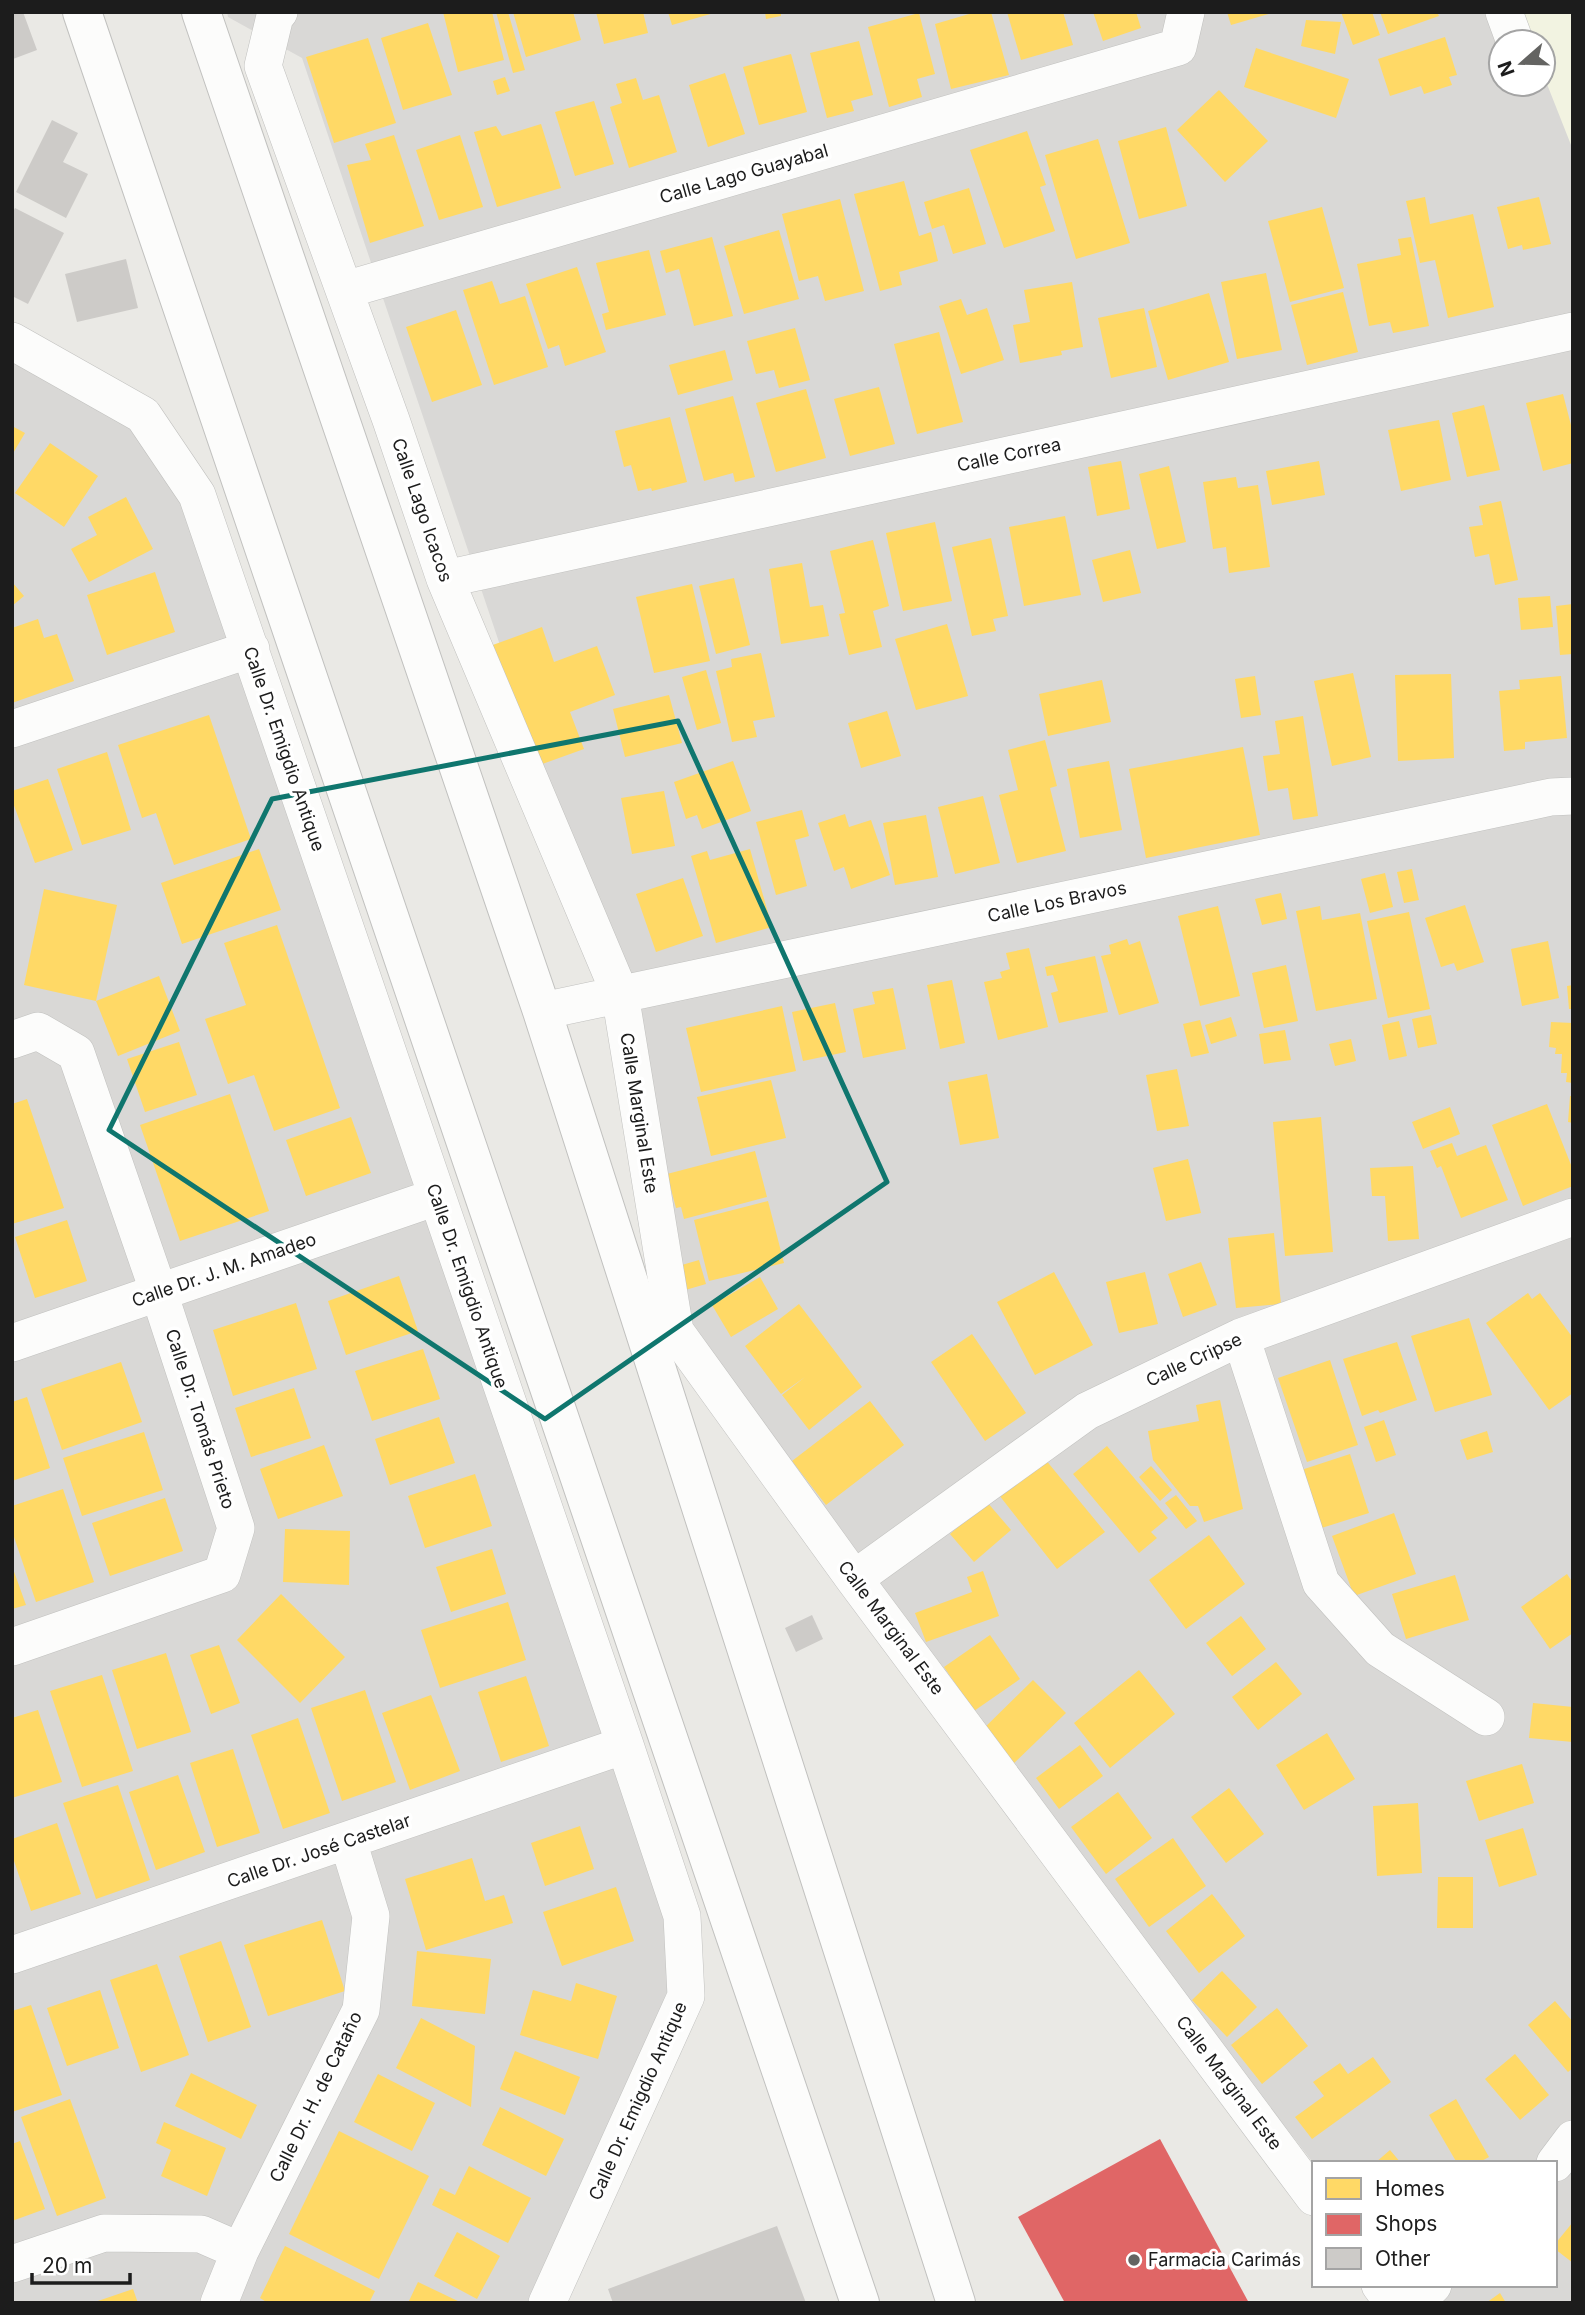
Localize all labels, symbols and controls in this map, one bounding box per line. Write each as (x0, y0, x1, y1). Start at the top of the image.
north arrow (1487, 28, 1557, 98)
text: N (1493, 58, 1520, 79)
street label: Calle Lago Guayabal (657, 139, 831, 208)
street label: Calle Correa (955, 433, 1063, 476)
street label: Calle Lago Icacos (388, 435, 457, 585)
street label: Calle Dr. Emigdio Antique (240, 644, 329, 854)
street label: Calle Los Bravos (985, 877, 1128, 926)
street label: Calle Marginal Este (616, 1031, 663, 1195)
street label: Calle Dr. Emigdio Antique (423, 1181, 512, 1391)
street label: Calle Dr. J. M. Amadeo (129, 1228, 319, 1311)
street label: Calle Dr. Tomás Prieto (161, 1326, 239, 1511)
street label: Calle Cripse (1143, 1328, 1245, 1391)
street label: Calle Marginal Este (834, 1557, 949, 1699)
street label: Calle Dr. José Castelar (224, 1809, 414, 1892)
street label: Calle Dr. Emigdio Antique (584, 1998, 691, 2203)
street label: Calle Dr. H. de Cataño (265, 2008, 366, 2186)
street label: Calle Marginal Este (1172, 2012, 1287, 2154)
legend (1312, 2161, 1557, 2287)
text: Homes (1375, 2176, 1445, 2201)
text: Shops (1375, 2211, 1437, 2236)
scale bar (32, 2242, 130, 2286)
text: Other (1375, 2246, 1431, 2271)
place label: Farmacia Carimás (1148, 2249, 1301, 2270)
marker: Farmacia Carimás (1126, 2252, 1142, 2268)
text: 20 m (42, 2253, 92, 2278)

